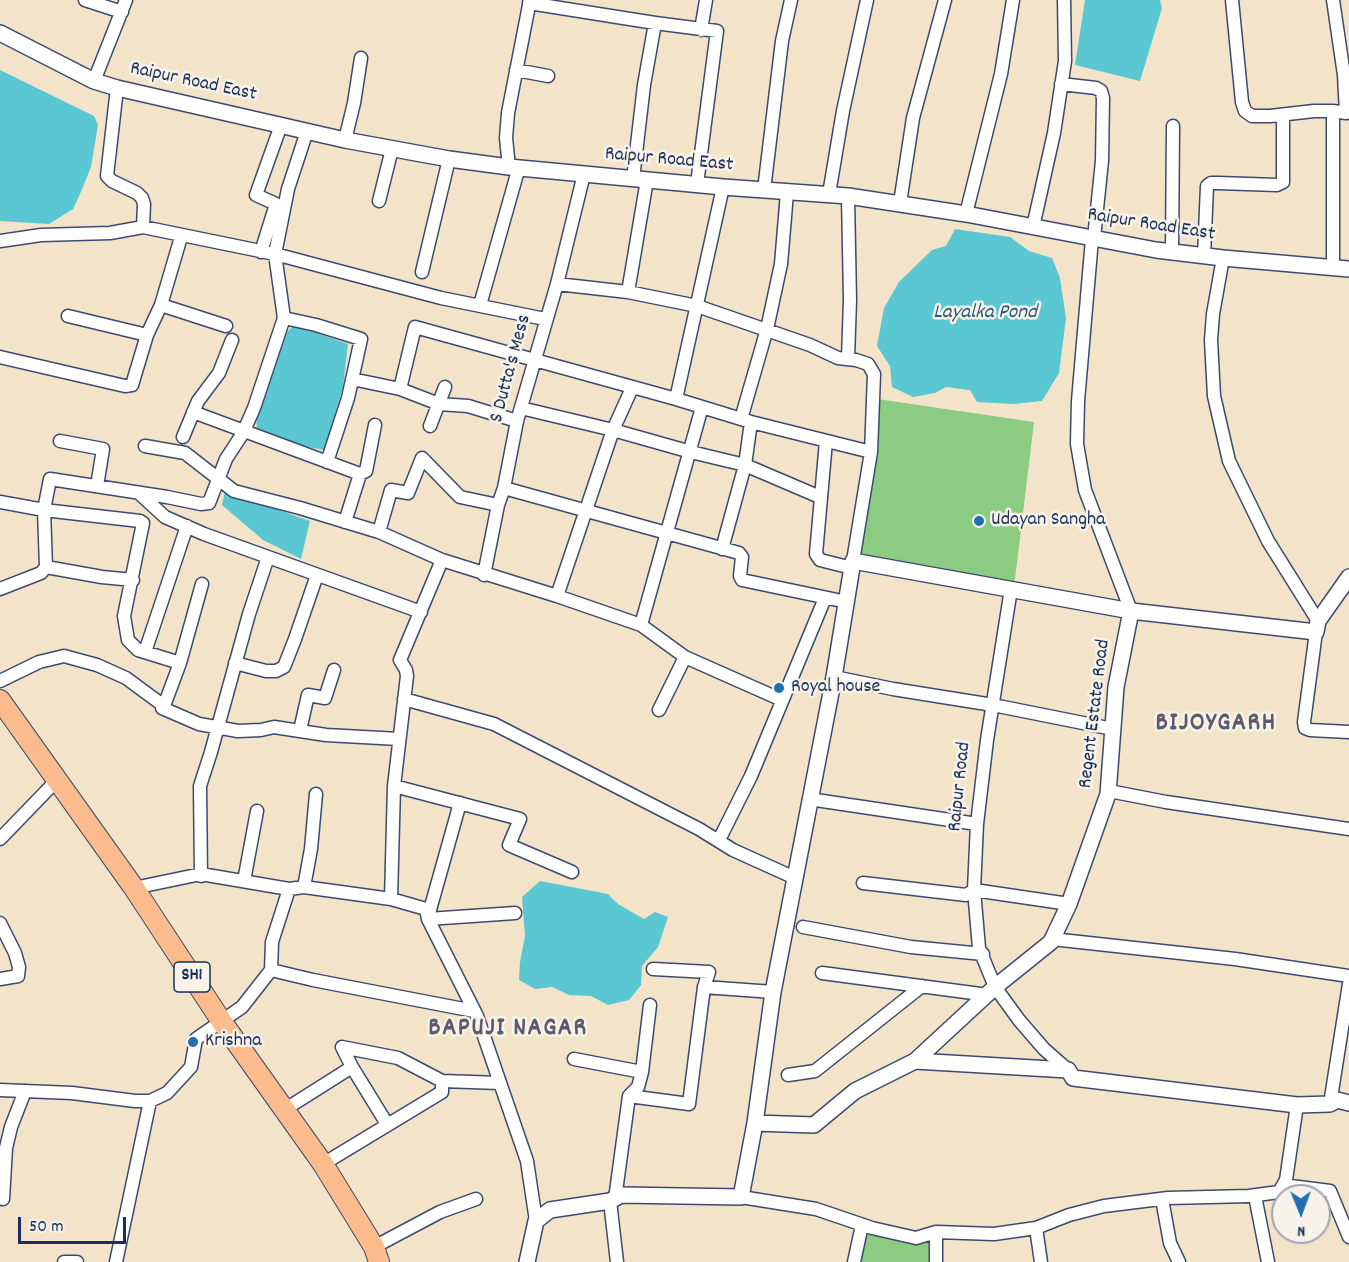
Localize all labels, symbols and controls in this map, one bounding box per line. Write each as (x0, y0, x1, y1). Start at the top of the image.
street label: Raipur Road East (127, 58, 259, 108)
street label: Raipur Road East (604, 143, 734, 179)
street label: Raipur Road East (1085, 204, 1217, 248)
water label: Layalka Pond (933, 301, 1037, 327)
street label: S Dutta's Mess (486, 312, 538, 426)
place label: Udayan Sangha (991, 509, 1105, 533)
marker: Udayan Sangha (972, 514, 986, 528)
street label: Regent Estate Road (1075, 638, 1117, 790)
place label: Royal house (791, 676, 880, 700)
marker: Royal house (772, 681, 786, 695)
district label: BIJOYGARH (1155, 709, 1277, 741)
street label: Raipur Road (944, 741, 978, 833)
road number: SH1 (174, 962, 210, 992)
district label: BAPUJI NAGAR (428, 1014, 588, 1046)
place label: Krishna (205, 1030, 262, 1054)
marker: Krishna (186, 1035, 200, 1049)
north arrow (1271, 1184, 1331, 1244)
scale bar (21, 1205, 129, 1243)
text: 50 m (29, 1215, 64, 1240)
text: N (1297, 1219, 1305, 1242)

